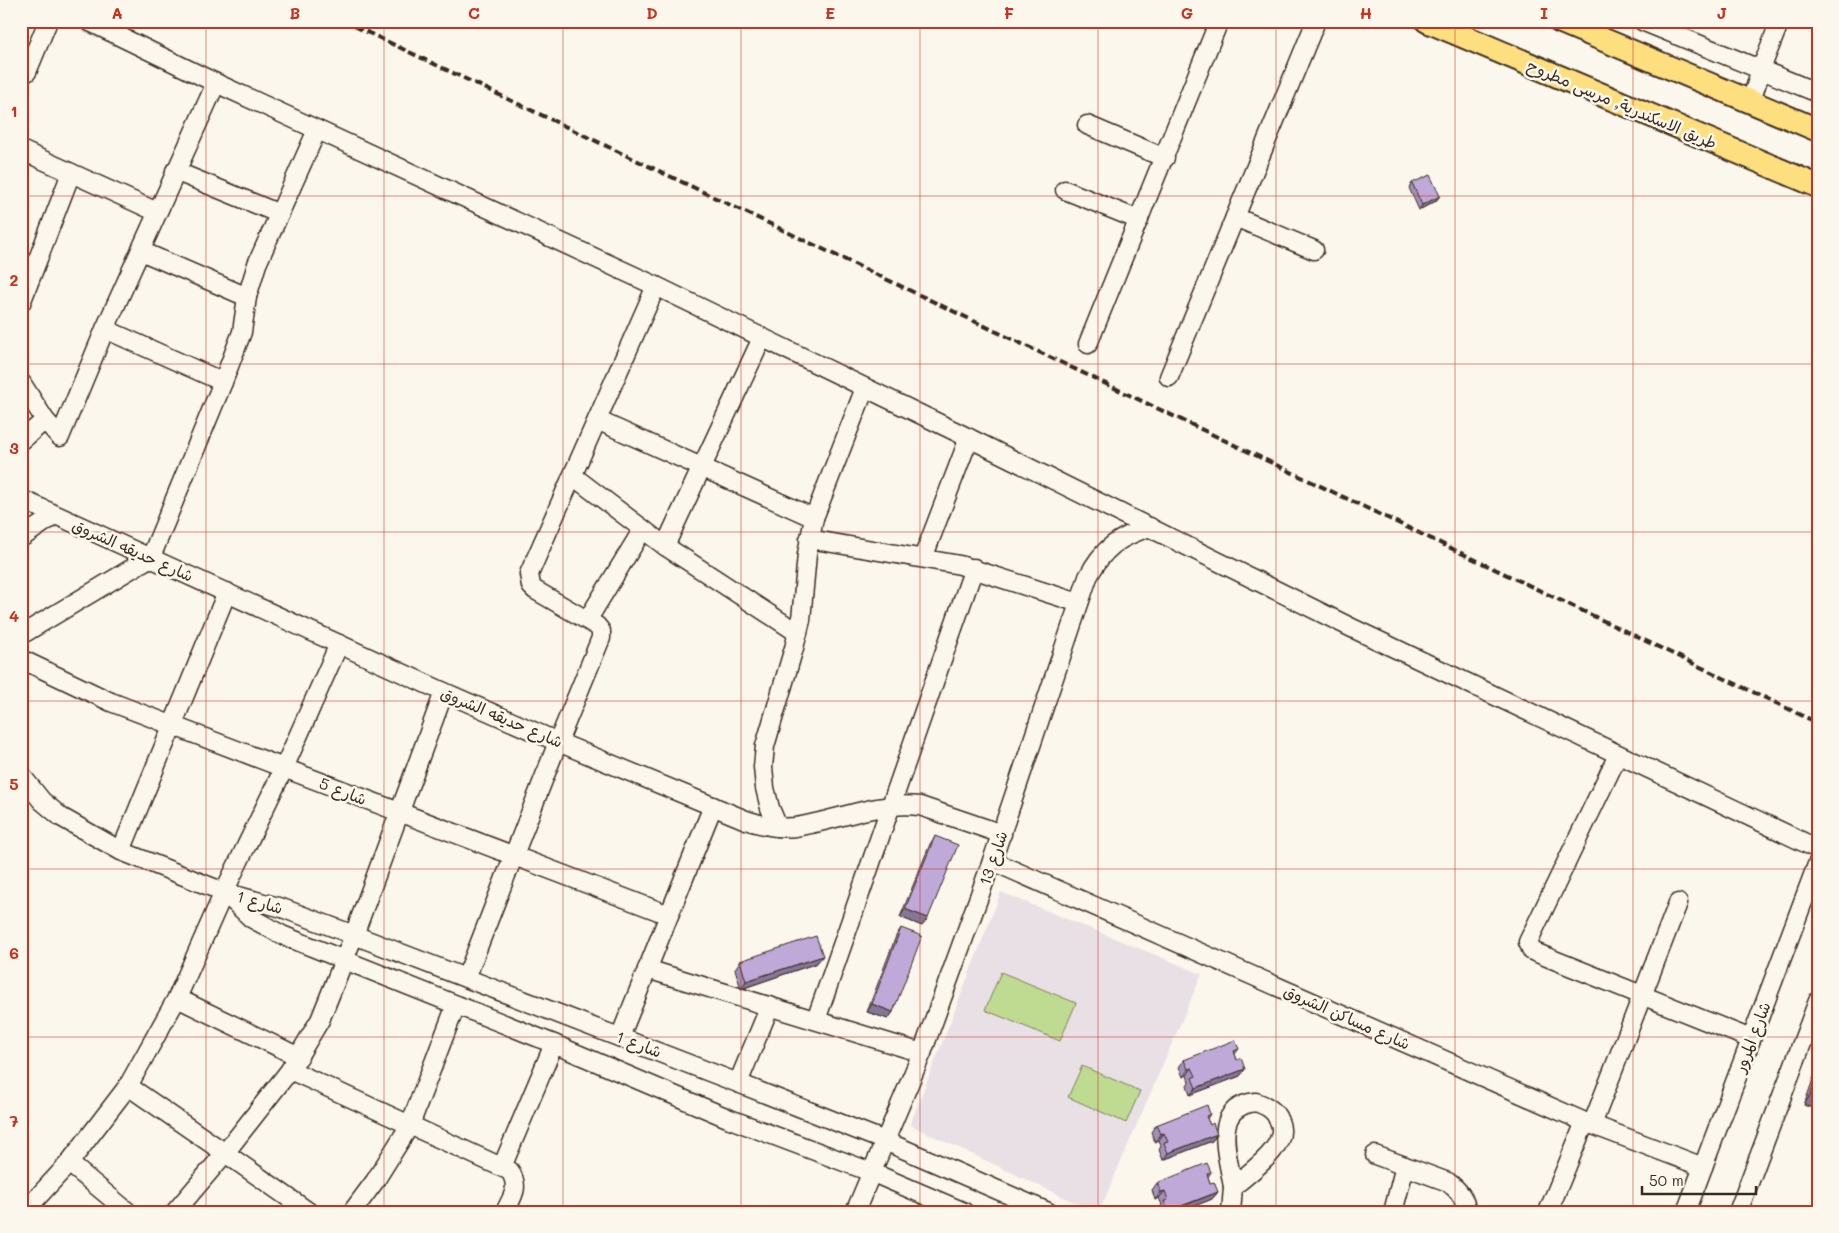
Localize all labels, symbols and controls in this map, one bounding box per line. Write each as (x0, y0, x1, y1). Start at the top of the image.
text: A (111, 2, 123, 23)
text: B (290, 2, 300, 23)
text: C (468, 2, 480, 23)
text: D (646, 2, 658, 23)
text: E (825, 2, 835, 23)
text: F (1004, 2, 1014, 23)
text: G (1181, 2, 1193, 23)
text: H (1360, 2, 1372, 23)
text: I (1540, 2, 1548, 23)
text: J (1717, 2, 1727, 23)
street label: طريق الاسكندرية, مرسى مطروح (1524, 54, 1720, 154)
text: 1 (10, 100, 18, 121)
text: 2 (10, 269, 19, 290)
text: 3 (9, 437, 19, 458)
street label: شارع حديقه الشروق (69, 513, 197, 588)
text: 4 (9, 605, 19, 626)
street label: شارع حديقه الشروق (437, 681, 566, 754)
street label: شارع 5 (316, 772, 370, 811)
text: 5 (9, 773, 19, 794)
street label: شارع 13 (973, 828, 1014, 889)
street label: شارع 1 (234, 885, 286, 920)
text: 6 (9, 942, 19, 963)
street label: شارع مساكن الشروق (1280, 979, 1414, 1056)
street label: شارع المرور (1728, 999, 1776, 1078)
street label: شارع 1 (613, 1025, 665, 1064)
text: 7 (10, 1110, 19, 1131)
scale bar (1642, 1163, 1755, 1195)
text: 50 m (1649, 1170, 1684, 1190)

